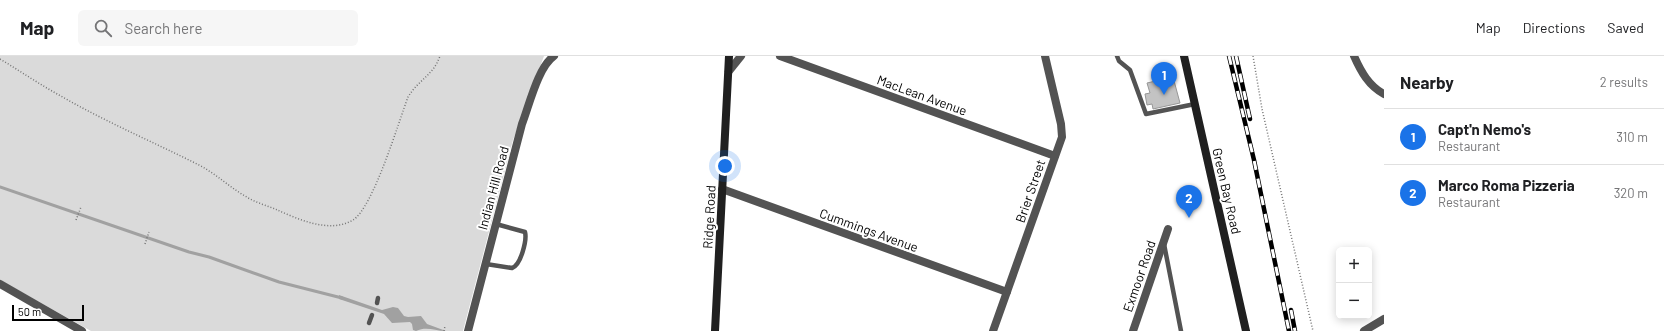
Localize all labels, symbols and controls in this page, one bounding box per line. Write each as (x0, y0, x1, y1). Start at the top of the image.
search box (78, 10, 358, 46)
text: Map (20, 16, 54, 39)
icon: search (92, 17, 114, 39)
text: Search here (124, 19, 202, 37)
text: Map (1476, 19, 1501, 36)
text: Directions (1523, 19, 1585, 36)
text: Saved (1607, 19, 1644, 36)
pin: 1 (1151, 62, 1177, 95)
street label: MacLean Avenue (875, 71, 969, 119)
text: Nearby (1400, 72, 1454, 92)
text: 2 results (1600, 74, 1648, 90)
text: Capt'n Nemo's (1438, 120, 1531, 138)
text: 1 (1411, 129, 1415, 145)
text: 310 m (1616, 129, 1648, 145)
text: Restaurant (1438, 138, 1500, 154)
street label: Indian Hill Road (474, 144, 512, 232)
street label: Green Bay Road (1209, 146, 1245, 236)
your location (715, 156, 735, 176)
street label: Brier Street (1012, 157, 1048, 225)
text: Marco Roma Pizzeria (1438, 176, 1575, 194)
street label: Ridge Road (699, 185, 719, 249)
pin: 2 (1176, 185, 1202, 218)
text: 2 (1409, 185, 1417, 201)
text: 320 m (1614, 185, 1648, 201)
text: Restaurant (1438, 194, 1500, 210)
street label: Cummings Avenue (818, 205, 921, 255)
street label: Exmoor Road (1119, 238, 1159, 314)
map controls (1336, 247, 1372, 319)
button: + (1336, 247, 1372, 283)
button: − (1336, 283, 1372, 319)
scale bar (12, 303, 84, 322)
text: 50 m (18, 305, 41, 318)

